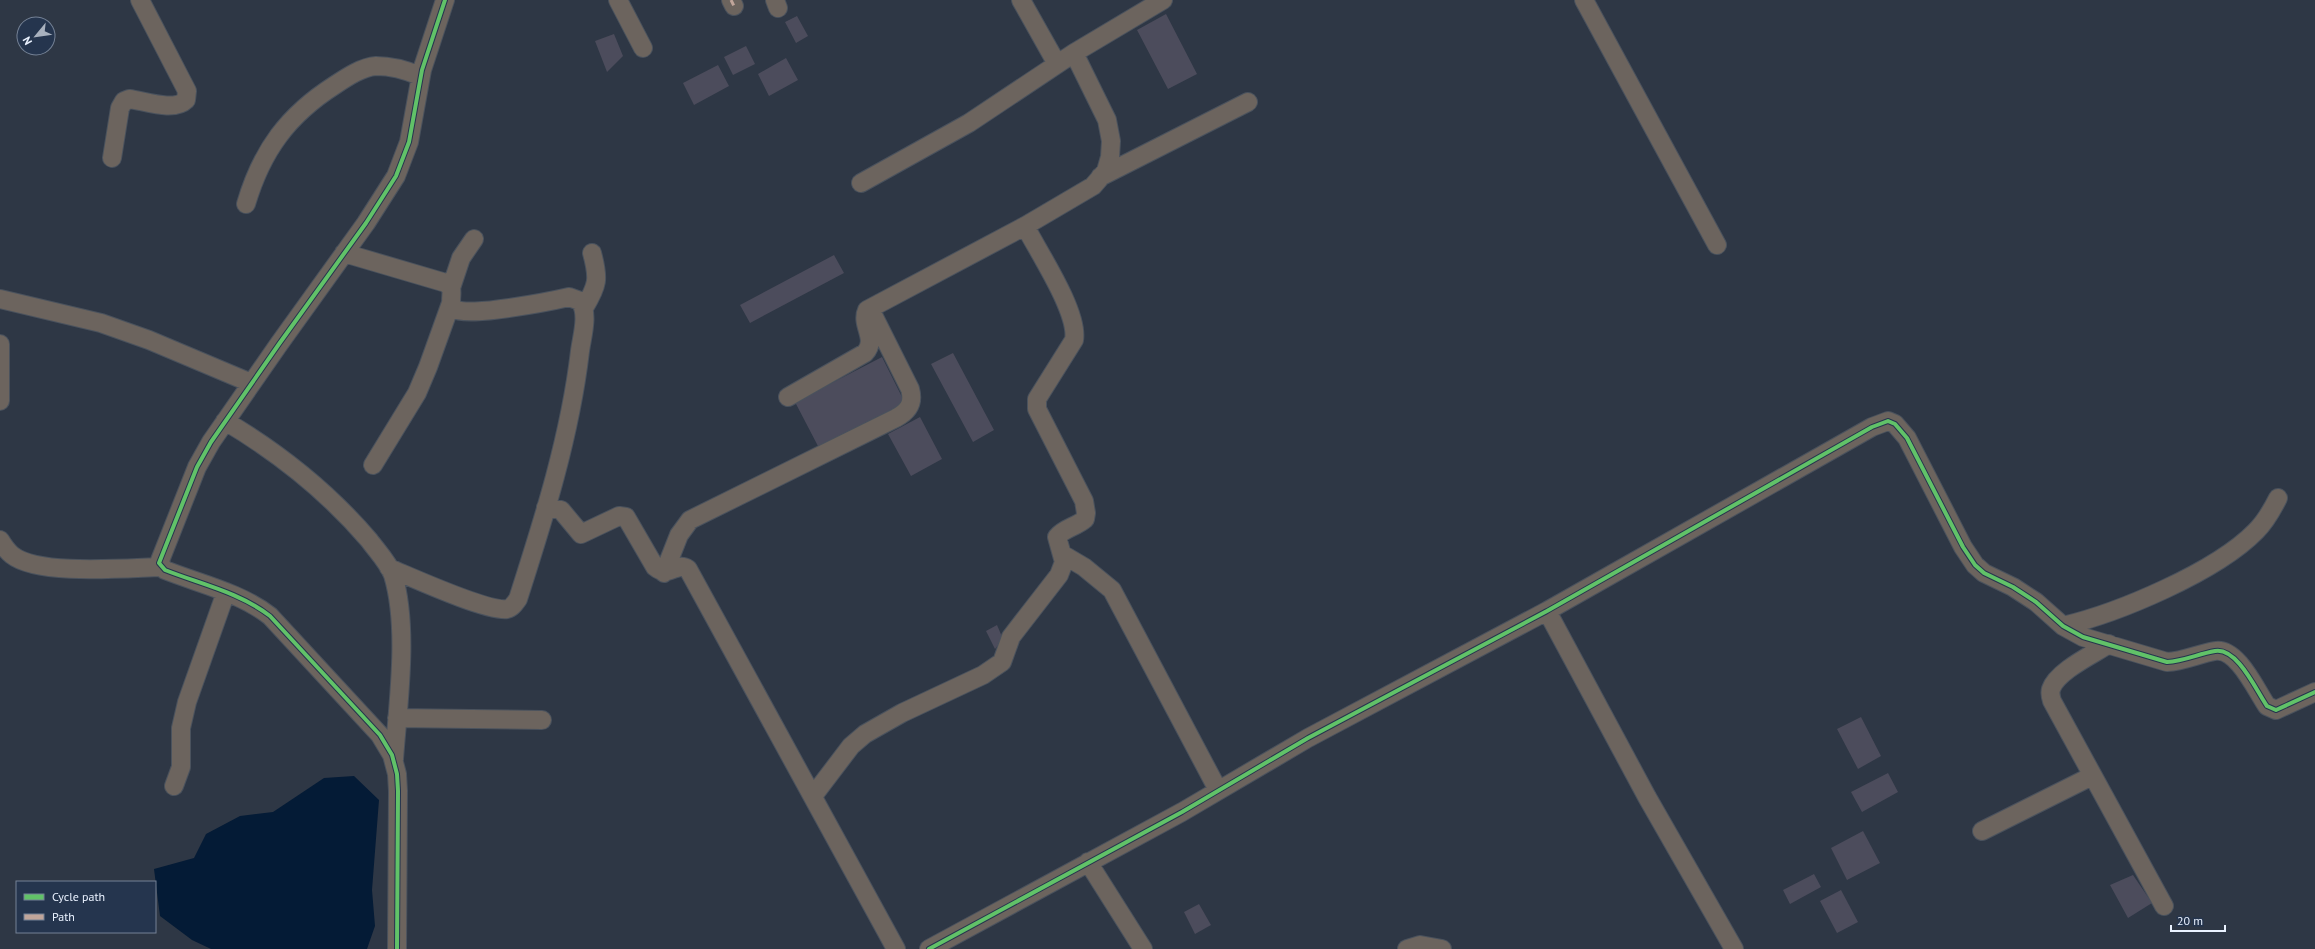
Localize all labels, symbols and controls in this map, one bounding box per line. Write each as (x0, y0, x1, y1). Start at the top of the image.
north arrow (16, 16, 56, 56)
text: N (19, 34, 35, 47)
legend (16, 881, 156, 933)
text: Cycle path (52, 889, 105, 904)
scale bar (2171, 907, 2225, 933)
text: Path (52, 909, 75, 924)
text: 20 m (2177, 913, 2203, 928)

